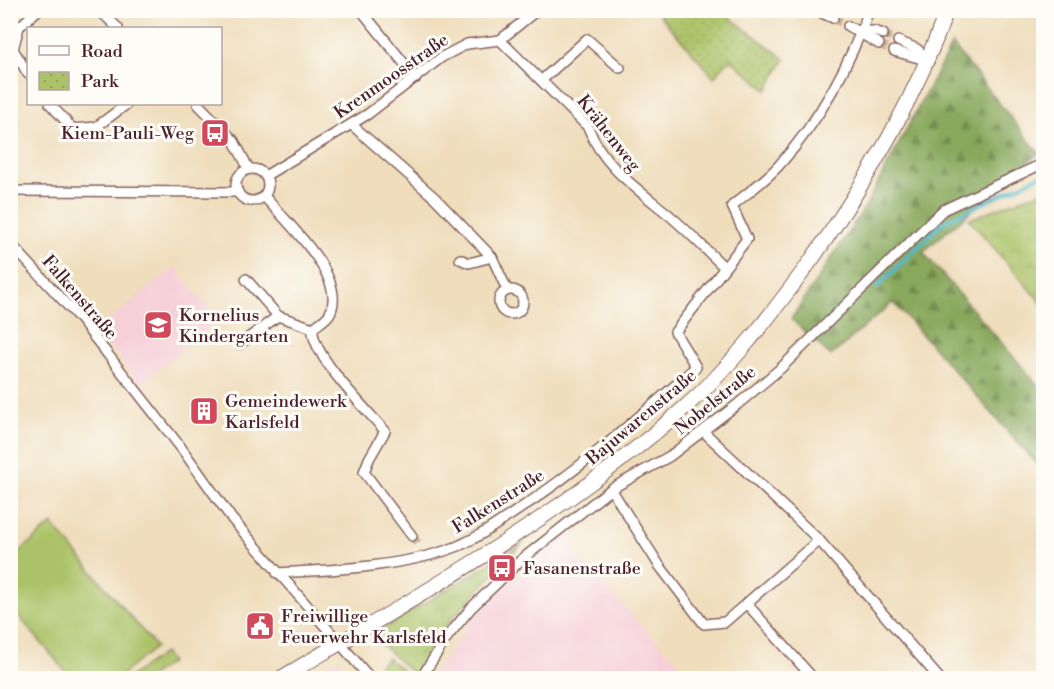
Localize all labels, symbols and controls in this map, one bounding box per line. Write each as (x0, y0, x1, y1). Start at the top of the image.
legend (27, 27, 222, 105)
street label: Krenmoosstraße (329, 28, 453, 125)
text: Road (81, 40, 124, 63)
text: Park (81, 70, 120, 93)
street label: Krähenweg (571, 90, 646, 177)
bus stop icon: Kiem-Pauli-Weg (199, 117, 231, 149)
place label: Kiem-Pauli-Weg (61, 122, 195, 145)
street label: Falkenstraße (37, 250, 123, 344)
place label: Kornelius Kindergarten (179, 304, 289, 348)
school or university icon: Kornelius Kindergarten (142, 309, 174, 341)
street label: Nobelstraße (670, 360, 761, 440)
street label: Bajuwarenstraße (581, 364, 701, 471)
place label: Gemeindewerk Karlsfeld (225, 390, 348, 434)
building icon: Gemeindewerk Karlsfeld (188, 395, 220, 427)
street label: Falkenstraße (448, 464, 549, 539)
bus stop icon: Fasanenstraße (486, 552, 518, 584)
place label: Fasanenstraße (523, 557, 641, 580)
place label: Freiwillige Feuerwehr Karlsfeld (281, 605, 447, 649)
public building icon: Freiwillige Feuerwehr Karlsfeld (244, 610, 276, 642)

